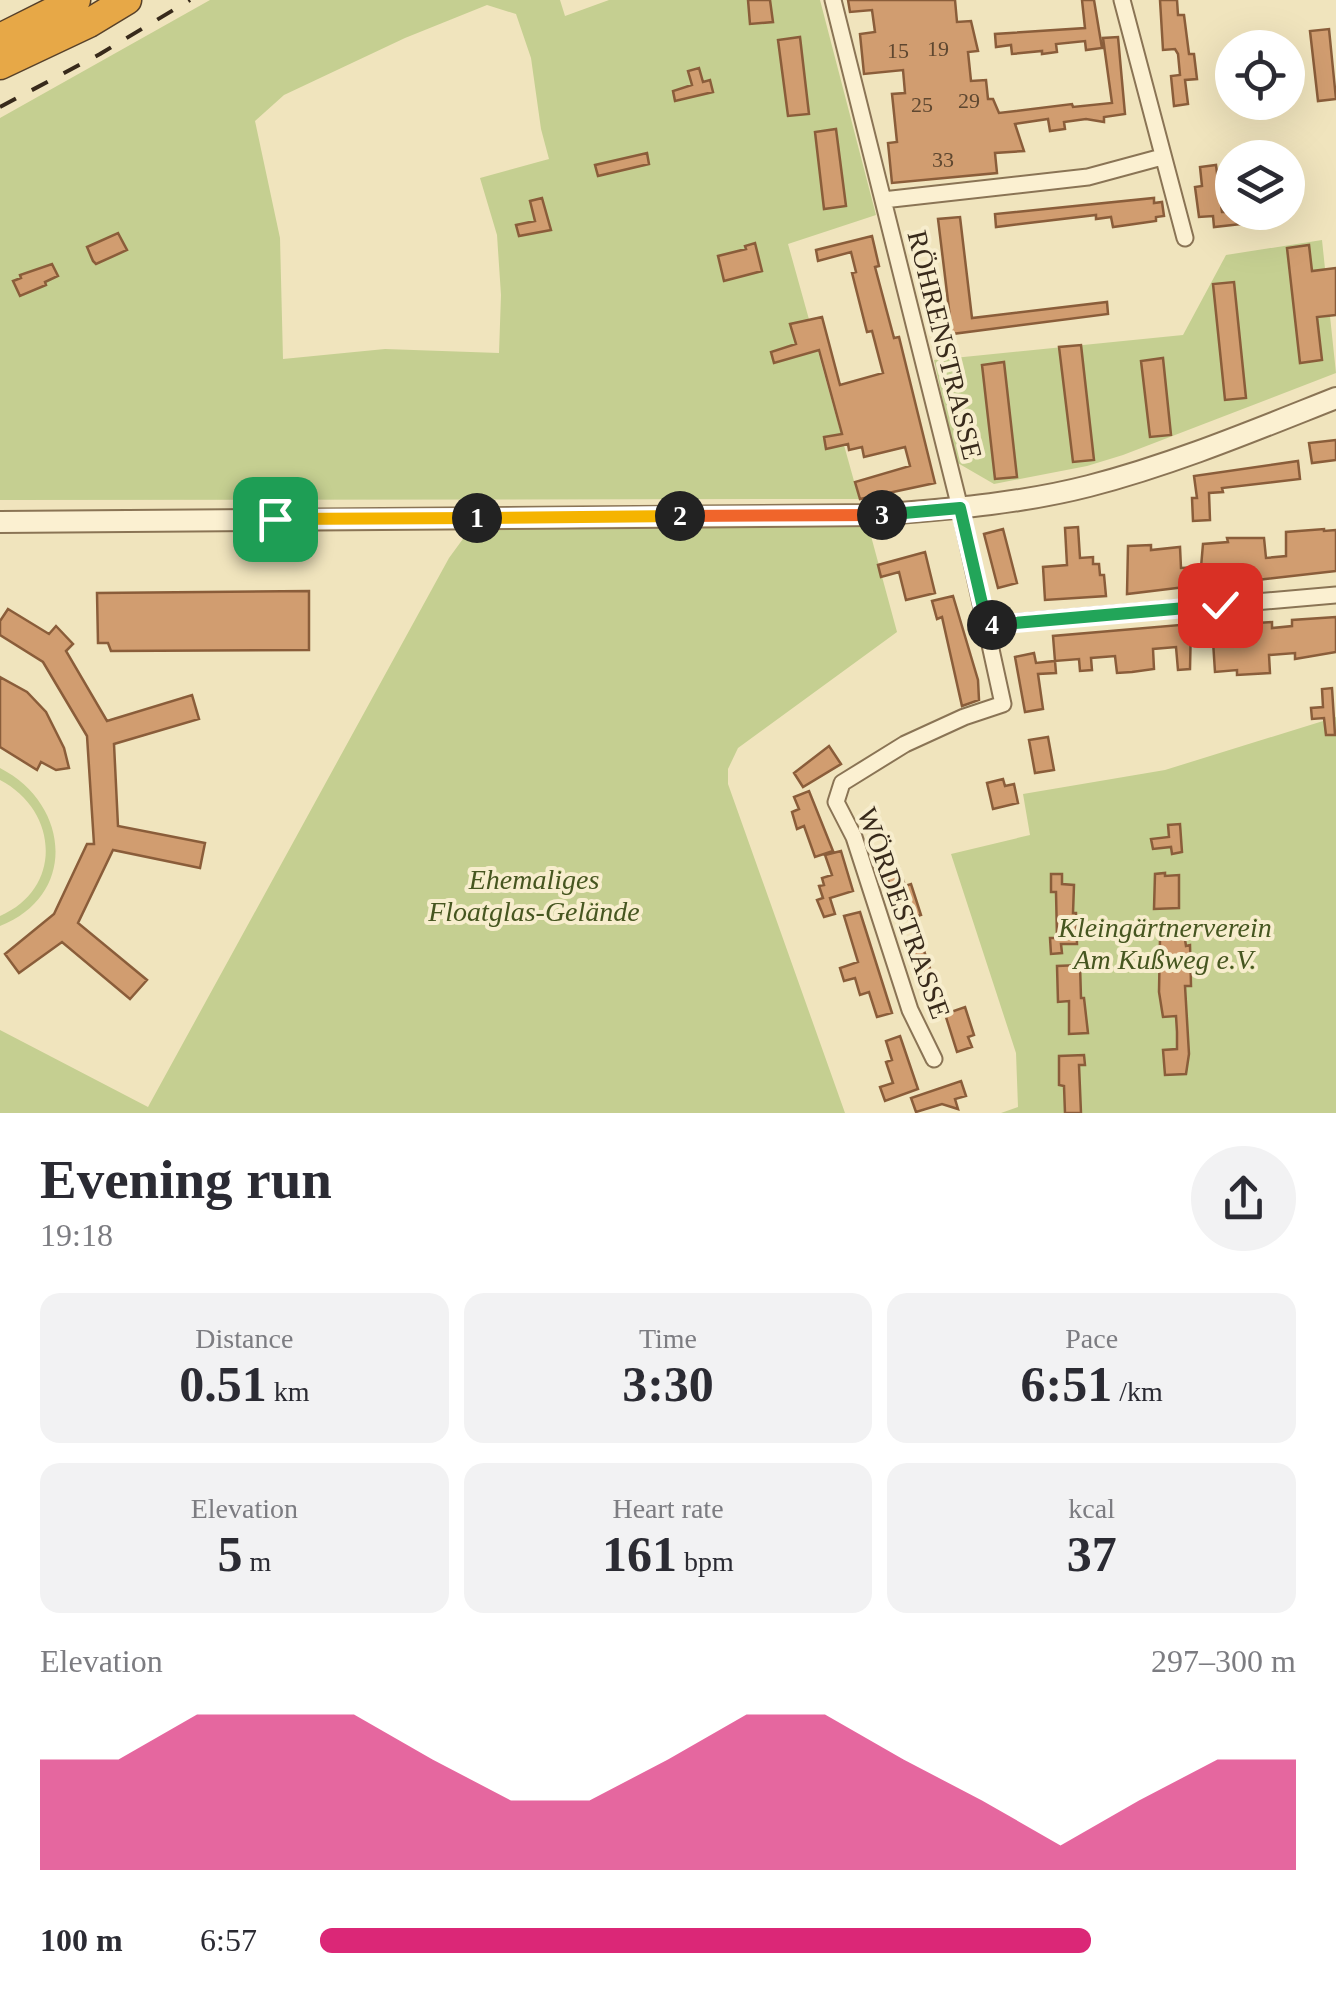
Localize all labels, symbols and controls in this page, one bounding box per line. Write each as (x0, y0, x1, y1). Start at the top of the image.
map controls (1215, 30, 1305, 230)
button: locate (1215, 30, 1305, 120)
house number: 19 (927, 36, 949, 61)
house number: 15 (887, 38, 909, 63)
house number: 29 (958, 88, 980, 113)
house number: 25 (911, 92, 933, 117)
button: layers (1215, 140, 1305, 230)
house number: 33 (932, 147, 954, 172)
street label: RÖHRENSTRASSE (902, 227, 988, 463)
pin (233, 477, 318, 562)
pin: 3 (857, 490, 907, 540)
pin: 2 (655, 491, 705, 541)
icon: arrive (248, 492, 303, 547)
pin: 1 (452, 493, 502, 543)
text: 3 (875, 499, 889, 530)
text: 2 (673, 500, 687, 531)
text: 1 (470, 502, 484, 533)
pin (1178, 563, 1263, 648)
icon: check (1193, 578, 1248, 633)
pin: 4 (967, 600, 1017, 650)
text: 4 (985, 609, 999, 640)
street label: WÖRDESTRASSE (851, 803, 957, 1023)
park label: Ehemaliges Floatglas-Gelände (427, 864, 640, 927)
park label: Kleingärtnerverein Am Kußweg e.V. (1057, 912, 1272, 975)
button: share (1191, 1146, 1296, 1251)
text: Evening run (40, 1149, 332, 1210)
text: 19:18 (40, 1217, 113, 1253)
text: Distance (195, 1323, 293, 1354)
text: Time (639, 1323, 697, 1354)
text: Pace (1065, 1323, 1118, 1354)
text: 0.51 (179, 1356, 267, 1412)
text: 3:30 (622, 1356, 714, 1412)
text: 6:51 (1021, 1356, 1112, 1412)
text: km (267, 1376, 309, 1407)
text: /km (1112, 1376, 1163, 1407)
text: Elevation (191, 1493, 298, 1524)
text: Heart rate (612, 1493, 724, 1524)
text: kcal (1068, 1493, 1115, 1524)
text: 5 (217, 1526, 242, 1582)
text: 161 (602, 1526, 677, 1582)
text: 37 (1067, 1526, 1117, 1582)
text: m (242, 1546, 271, 1577)
text: bpm (677, 1546, 734, 1577)
text: Elevation (40, 1643, 163, 1679)
text: 297–300 m (1151, 1643, 1296, 1679)
text: 100 m (40, 1922, 123, 1958)
text: 6:57 (200, 1922, 257, 1958)

